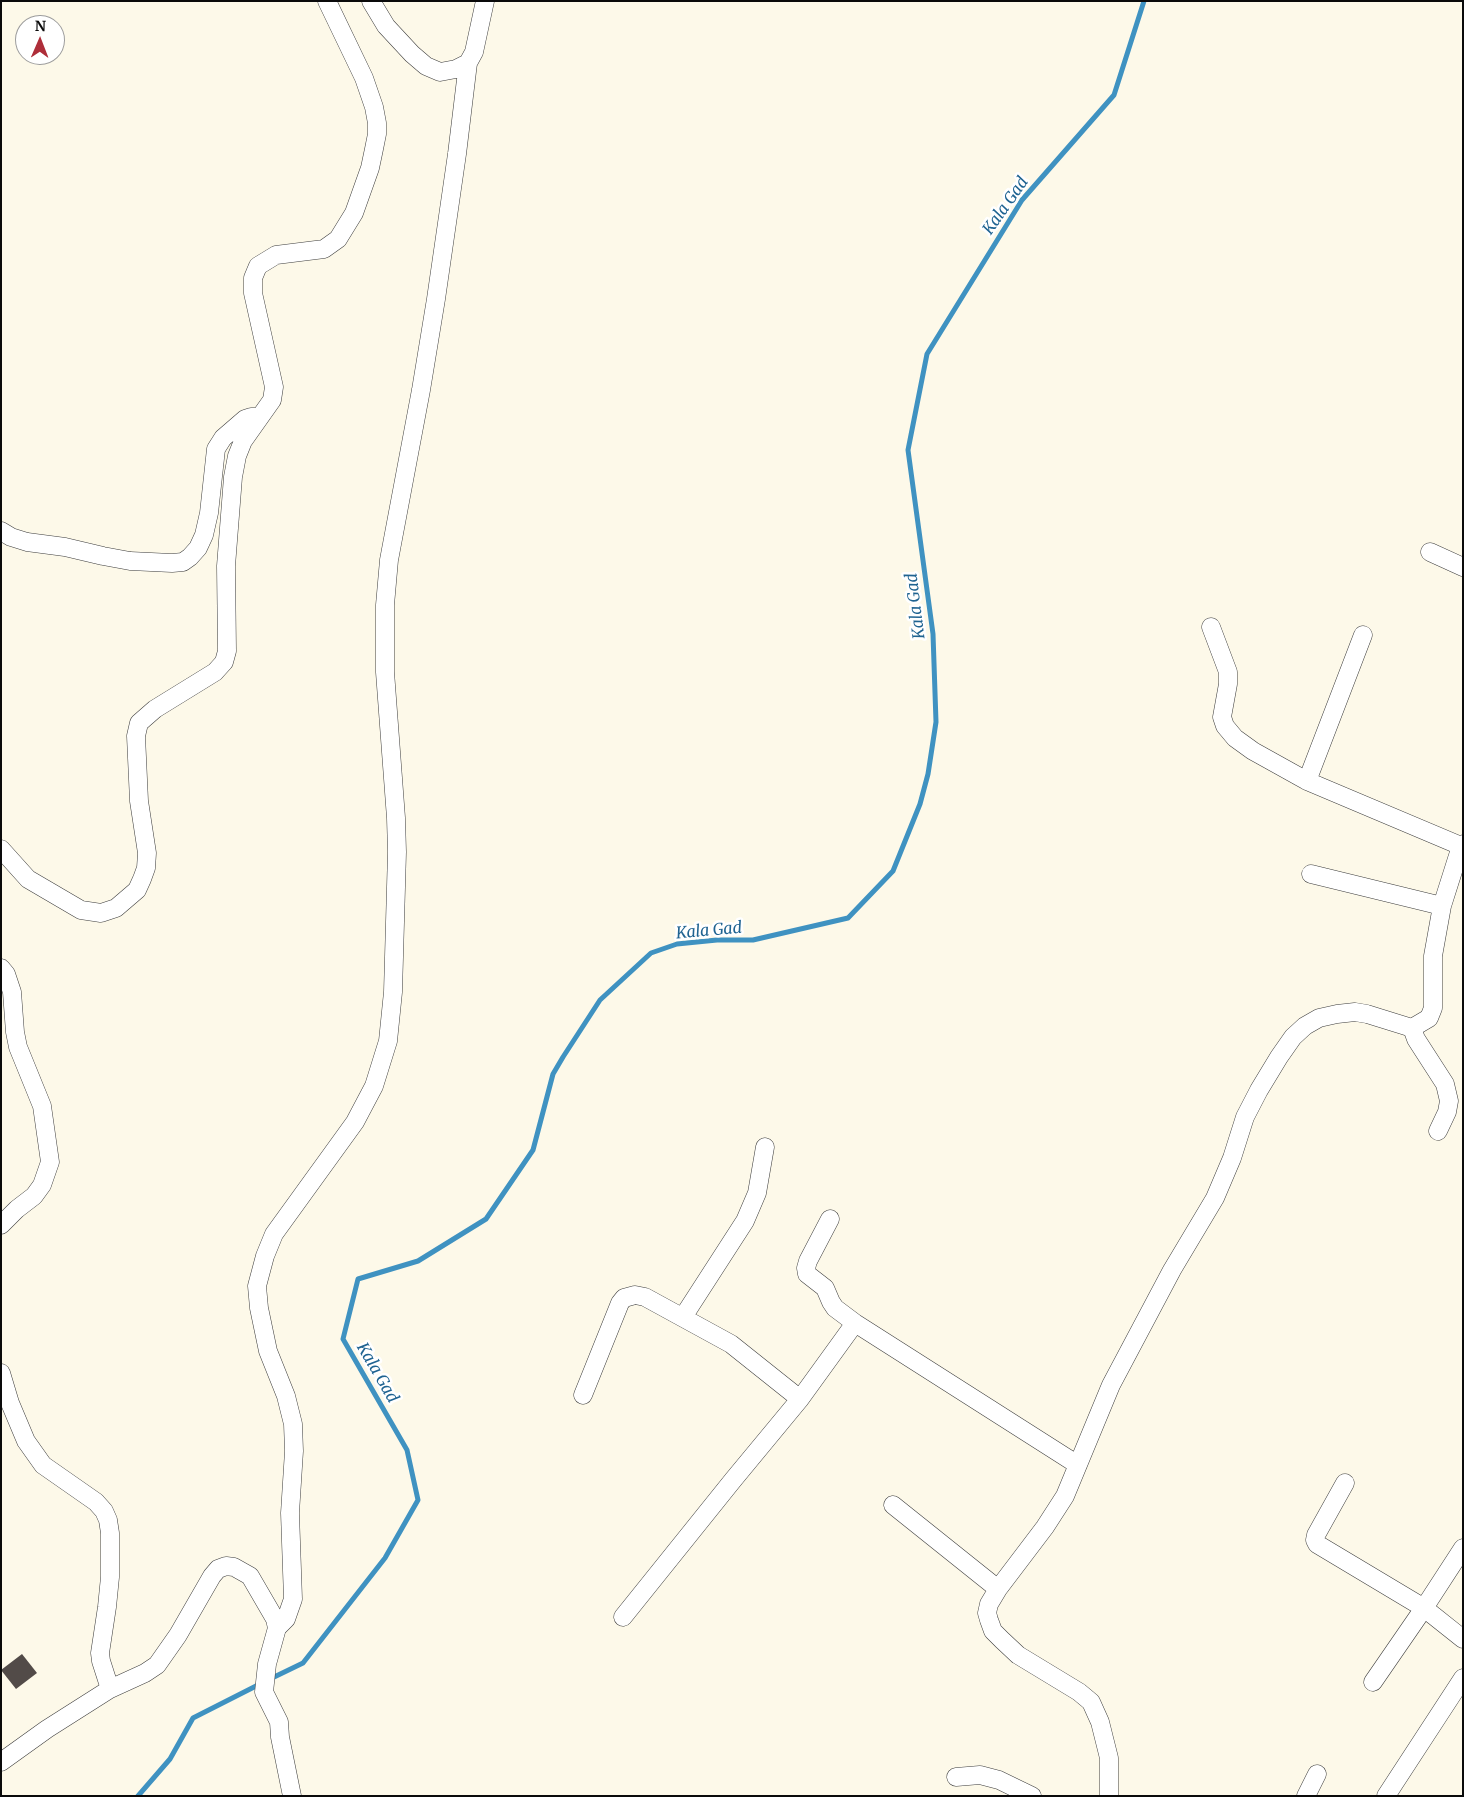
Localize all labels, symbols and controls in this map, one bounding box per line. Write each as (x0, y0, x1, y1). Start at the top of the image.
north arrow (15, 15, 65, 65)
text: N (35, 17, 46, 35)
water label: Kala Gad (979, 173, 1033, 239)
water label: Kala Gad (902, 572, 930, 640)
water label: Kala Gad (675, 919, 743, 943)
water label: Kala Gad (352, 1340, 402, 1406)

